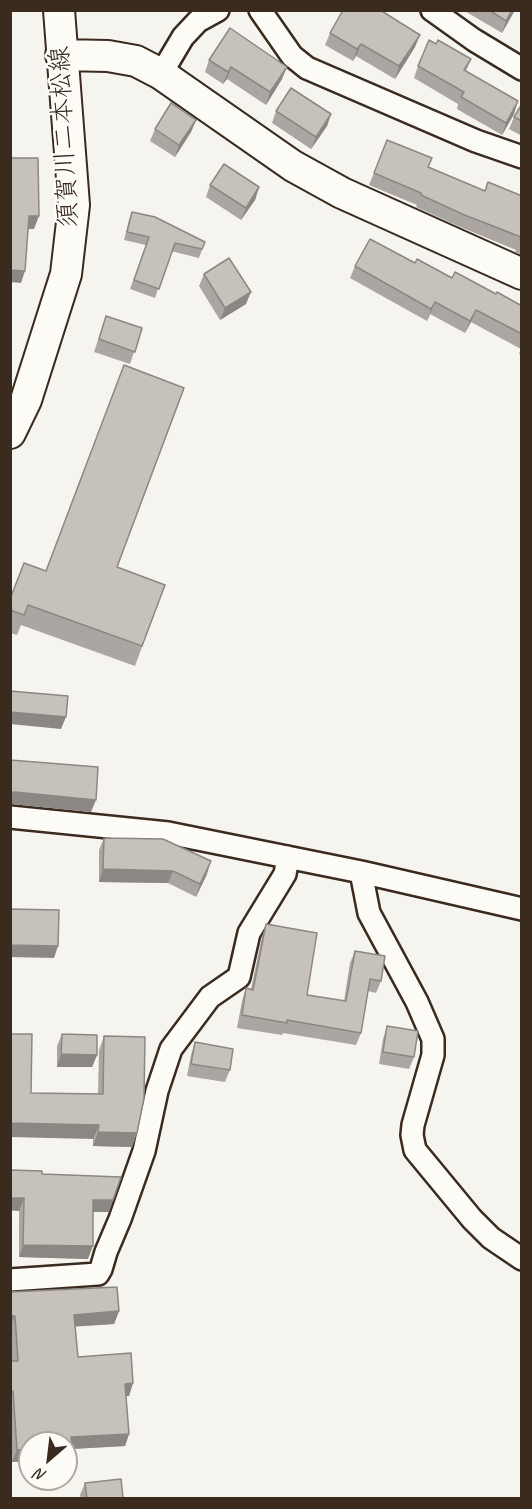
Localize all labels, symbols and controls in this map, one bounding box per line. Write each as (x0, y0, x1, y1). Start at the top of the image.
street label: 須賀川二本松線 (45, 45, 85, 229)
north arrow (18, 1431, 78, 1491)
text: N (31, 1464, 50, 1486)

